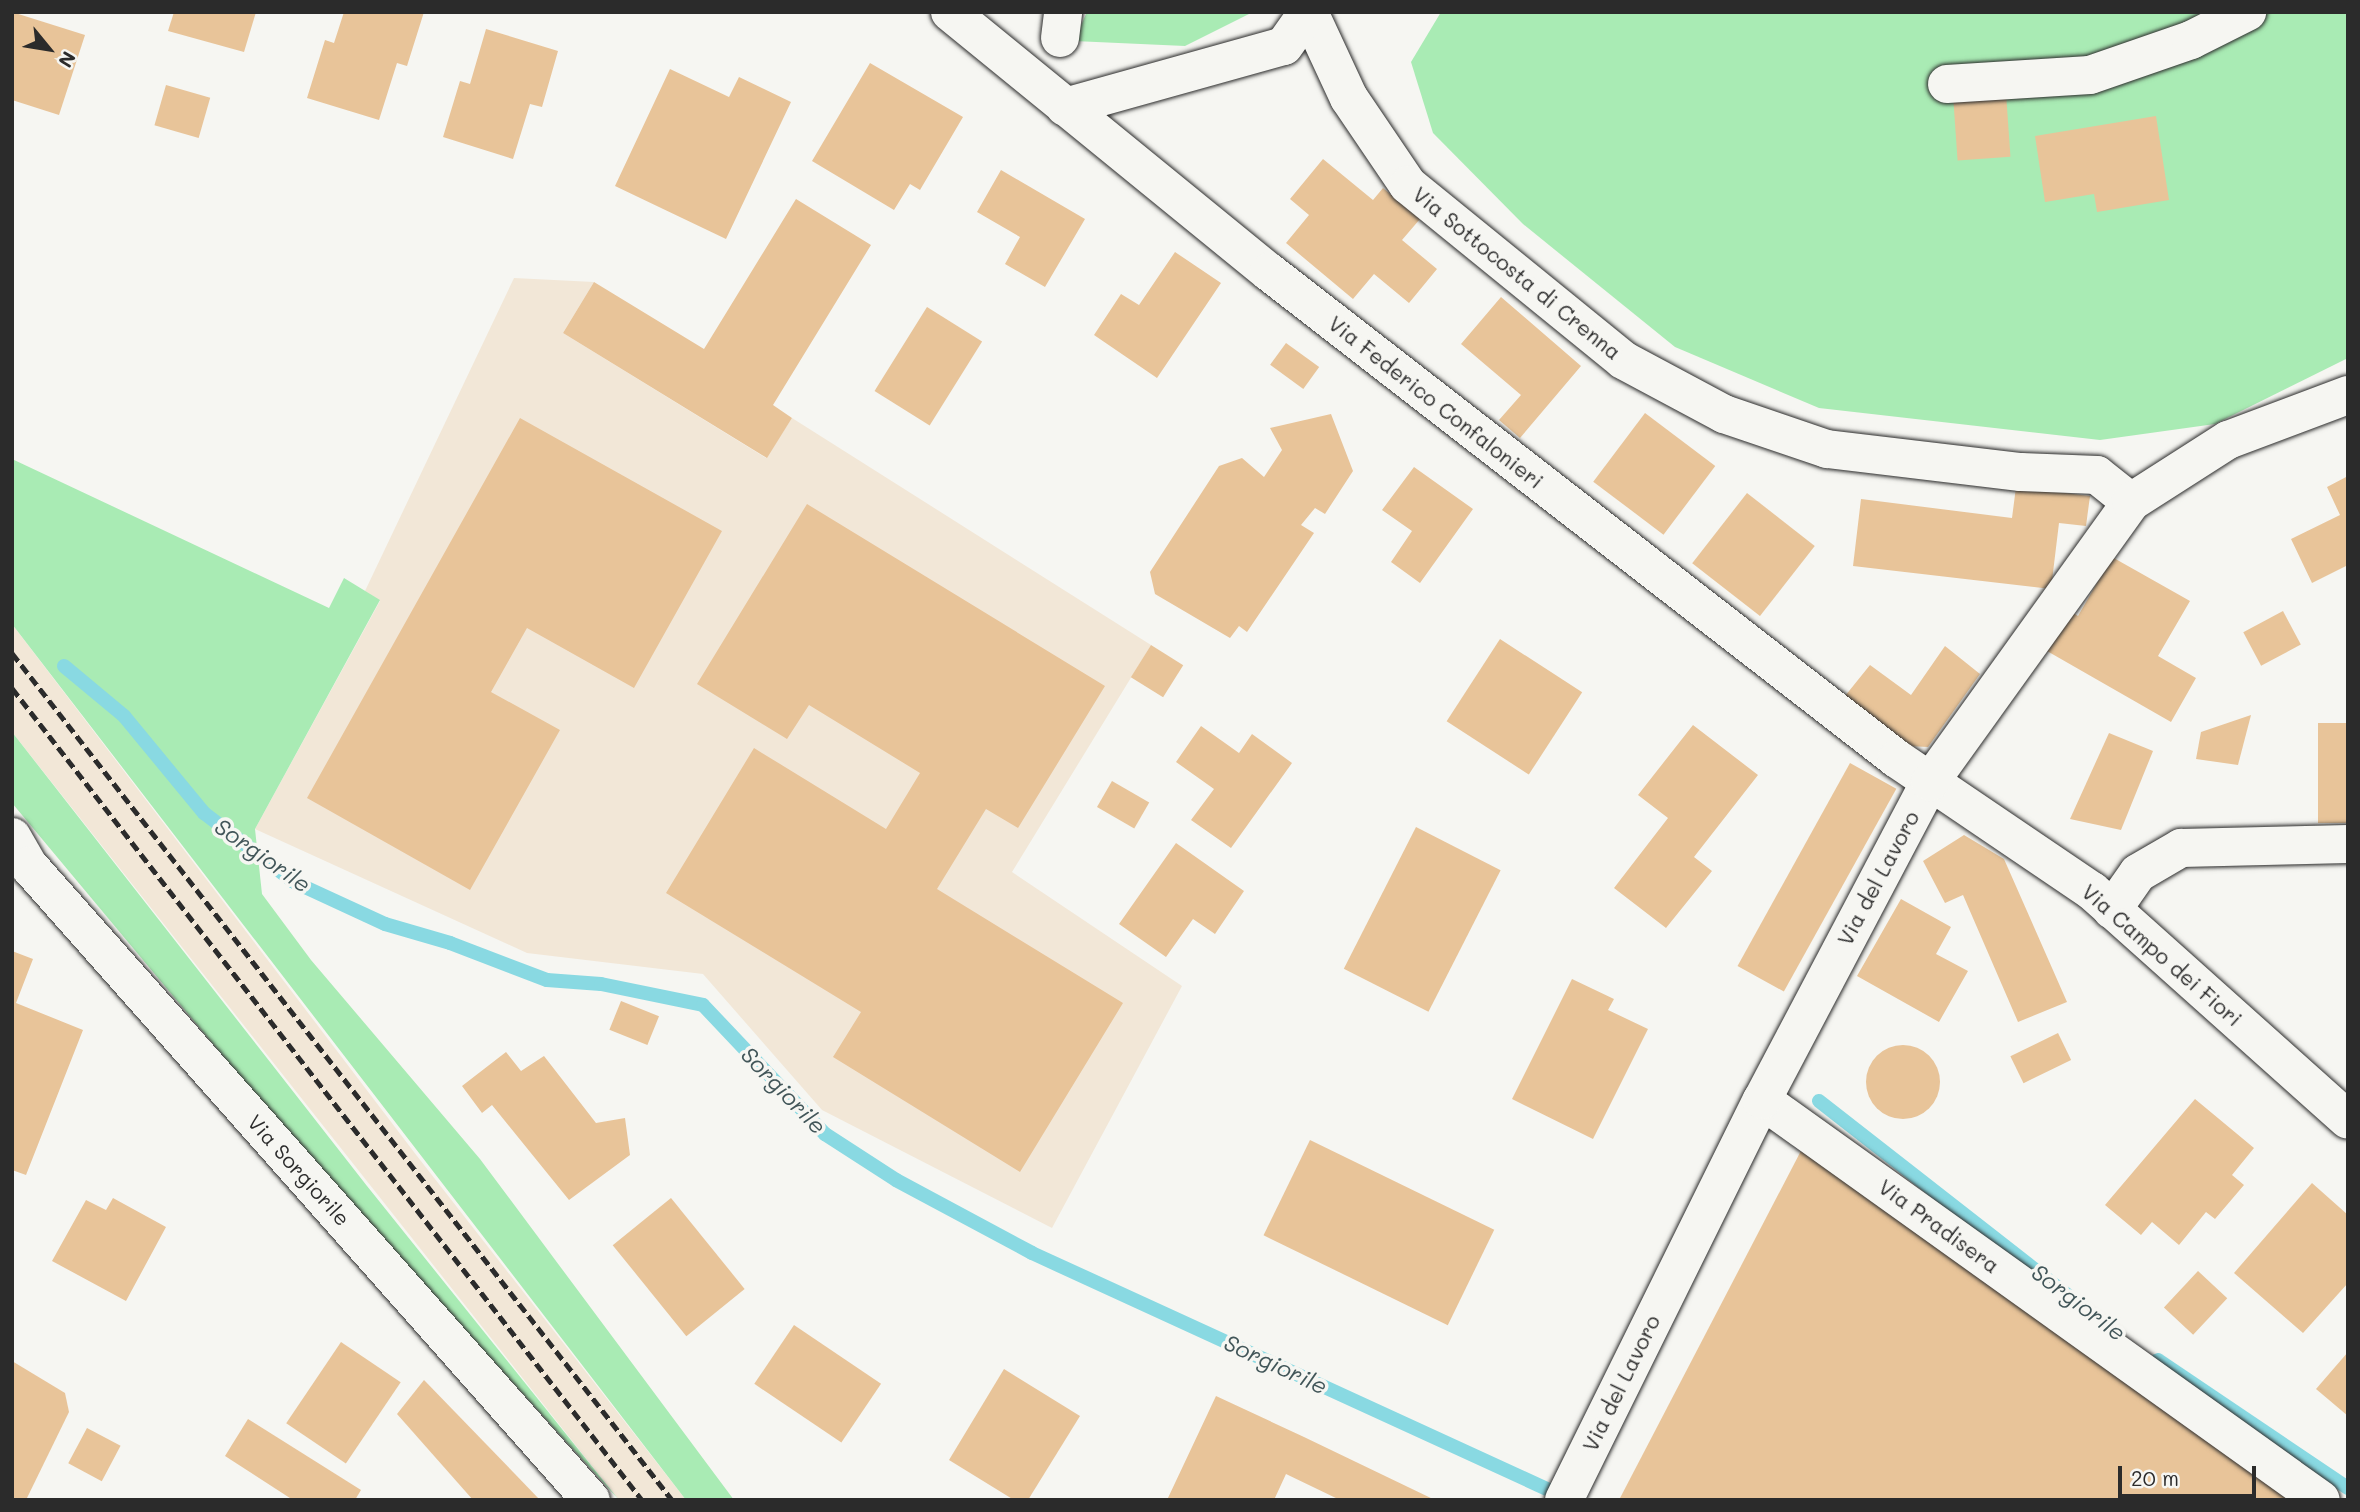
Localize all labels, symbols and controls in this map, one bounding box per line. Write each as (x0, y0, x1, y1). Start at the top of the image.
north arrow (14, 14, 84, 84)
text: N (53, 47, 82, 72)
street label: Via Sottocosta di Crenna (1408, 181, 1626, 365)
street label: Via Federico Confalonieri (1324, 310, 1548, 494)
street label: Via del Lavoro (1832, 806, 1924, 950)
water label: Sorgiorile (210, 812, 316, 898)
street label: Via Campo dei Fiori (2077, 879, 2247, 1031)
water label: Sorgiorile (736, 1041, 832, 1139)
street label: Via Sorgiorile (243, 1109, 355, 1231)
street label: Via Pradisera (1874, 1174, 2004, 1278)
water label: Sorgiorile (2026, 1258, 2132, 1346)
street label: Via del Lavoro (1577, 1311, 1665, 1455)
water label: Sorgiorile (1220, 1328, 1332, 1400)
scale bar (2122, 1452, 2260, 1496)
text: 20 m (2131, 1464, 2179, 1491)

